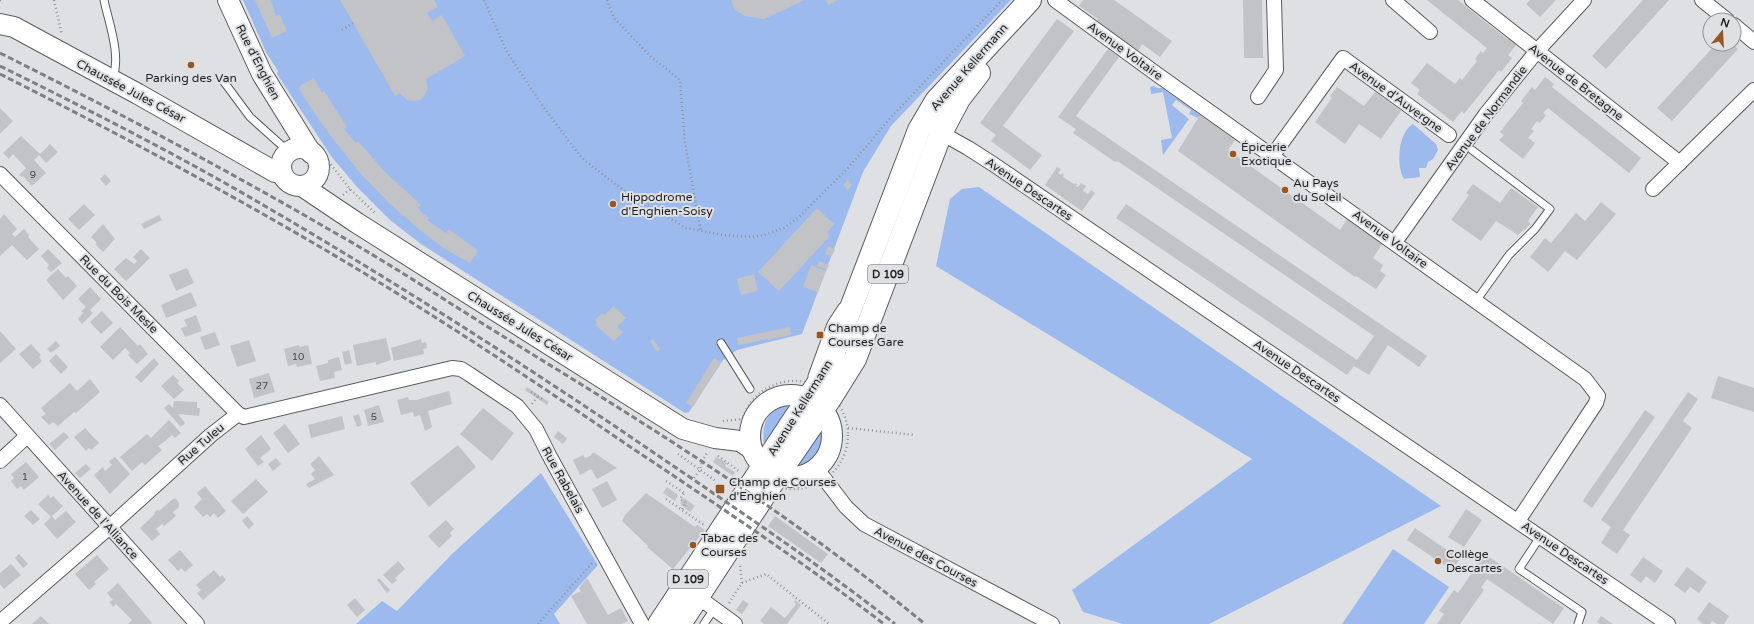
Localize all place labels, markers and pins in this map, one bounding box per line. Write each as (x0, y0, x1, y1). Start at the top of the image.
marker: Parking des Van (186, 60, 196, 70)
place label: Parking des Van (145, 71, 237, 85)
place label: Épicerie Exotique (1241, 140, 1292, 168)
marker: Épicerie Exotique (1228, 149, 1238, 159)
place label: Au Pays du Soleil (1293, 176, 1341, 204)
marker: Au Pays du Soleil (1280, 185, 1290, 195)
place label: Hippodrome d'Enghien-Soisy (621, 190, 713, 218)
marker: Hippodrome d'Enghien-Soisy (608, 199, 618, 209)
place label: Champ de Courses Gare (828, 321, 904, 349)
marker: Champ de Courses Gare (815, 330, 825, 340)
place label: Champ de Courses d'Enghien (729, 475, 836, 503)
marker: Champ de Courses d'Enghien (714, 483, 726, 495)
place label: Tabac des Courses (701, 531, 758, 559)
marker: Tabac des Courses (688, 540, 698, 550)
place label: Collège Descartes (1446, 547, 1502, 575)
marker: Collège Descartes (1433, 556, 1443, 566)

